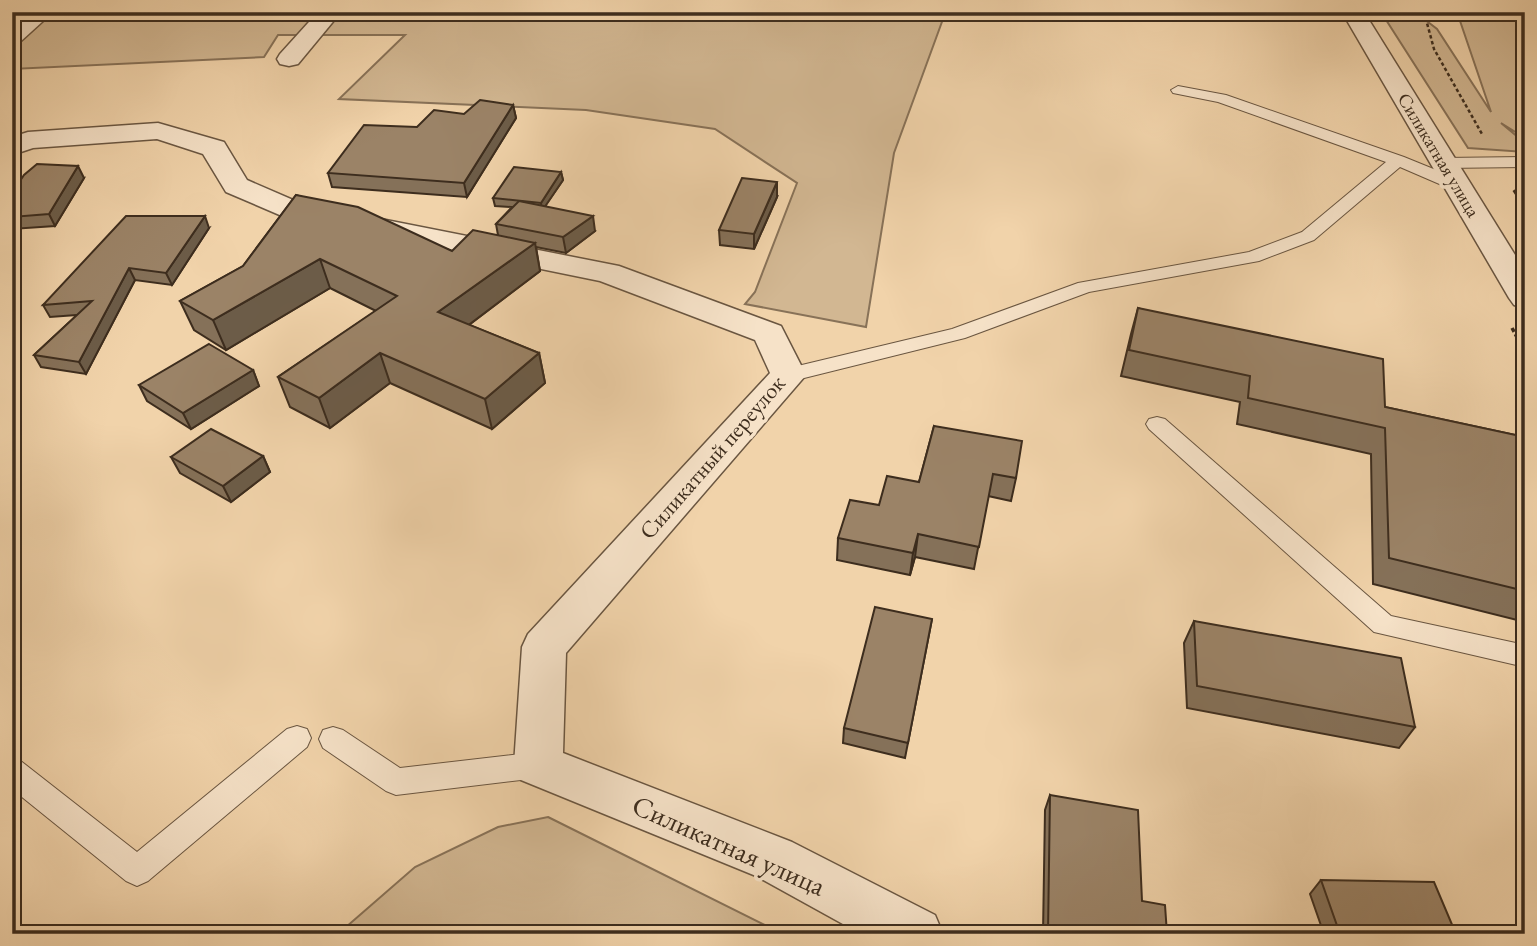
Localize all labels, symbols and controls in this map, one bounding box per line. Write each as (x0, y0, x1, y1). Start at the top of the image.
street label: Силикатная улица (1392, 88, 1486, 222)
street label: Силикатный переулок (632, 369, 792, 545)
street label: Силикатная улица (627, 786, 832, 904)

